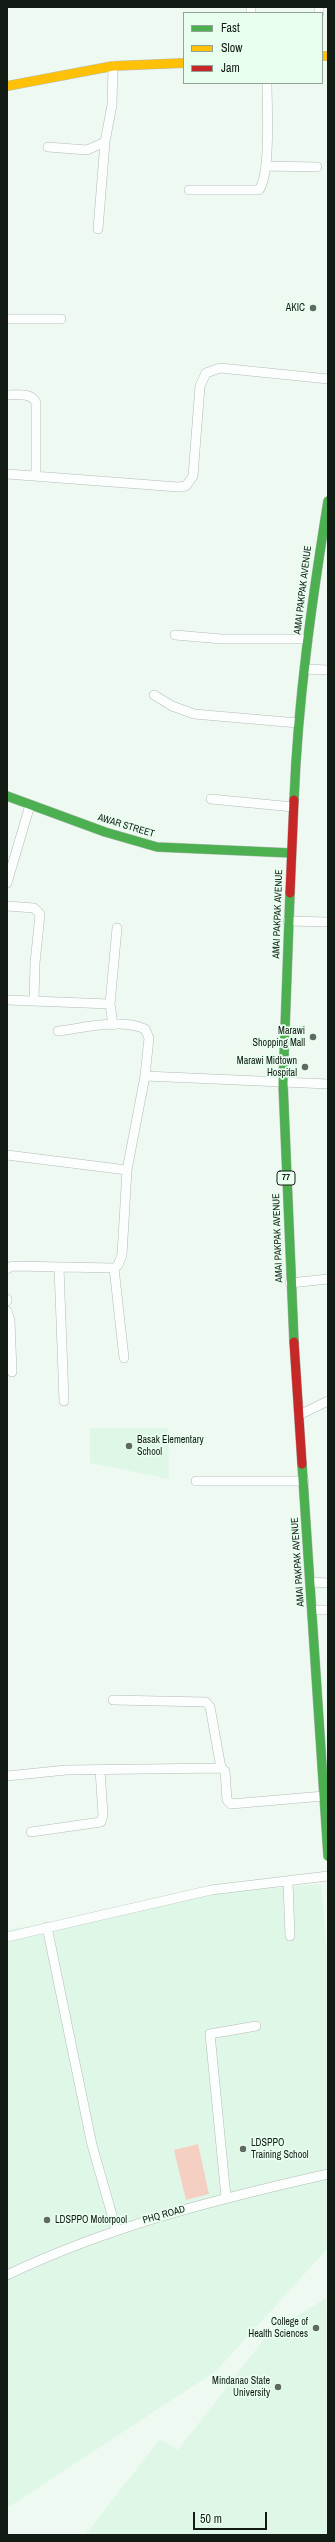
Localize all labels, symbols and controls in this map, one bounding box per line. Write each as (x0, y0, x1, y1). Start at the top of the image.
legend (183, 12, 323, 84)
text: Fast (221, 20, 240, 36)
text: Slow (221, 40, 242, 56)
text: Jam (221, 60, 240, 76)
place label: AKIC (286, 302, 305, 314)
marker: AKIC (308, 303, 318, 313)
street label: AMAI PAKPAK AVENUE (292, 545, 314, 635)
street label: AWAR STREET (96, 812, 156, 840)
street label: AMAI PAKPAK AVENUE (270, 869, 286, 959)
place label: Marawi Shopping Mall (253, 1025, 305, 1048)
marker: Marawi Shopping Mall (308, 1032, 318, 1042)
place label: Marawi Midtown Hospital (237, 1055, 297, 1078)
marker: Marawi Midtown Hospital (300, 1062, 310, 1072)
road number: 77 (277, 1171, 295, 1185)
street label: AMAI PAKPAK AVENUE (270, 1193, 286, 1283)
place label: Basak Elementary School (137, 1434, 204, 1458)
marker: Basak Elementary School (124, 1441, 134, 1451)
street label: AMAI PAKPAK AVENUE (289, 1517, 307, 1607)
place label: LDSPPO Training School (251, 2137, 309, 2160)
marker: LDSPPO Training School (238, 2144, 248, 2154)
street label: PHQ ROAD (141, 2203, 187, 2227)
place label: LDSPPO Motorpool (55, 2214, 127, 2226)
marker: LDSPPO Motorpool (42, 2215, 52, 2225)
place label: College of Health Sciences (248, 2316, 308, 2340)
marker: College of Health Sciences (311, 2323, 321, 2333)
place label: Mindanao State University (212, 2375, 270, 2398)
marker: Mindanao State University (273, 2382, 283, 2392)
scale bar (195, 2504, 269, 2530)
text: 50 m (200, 2511, 222, 2527)

